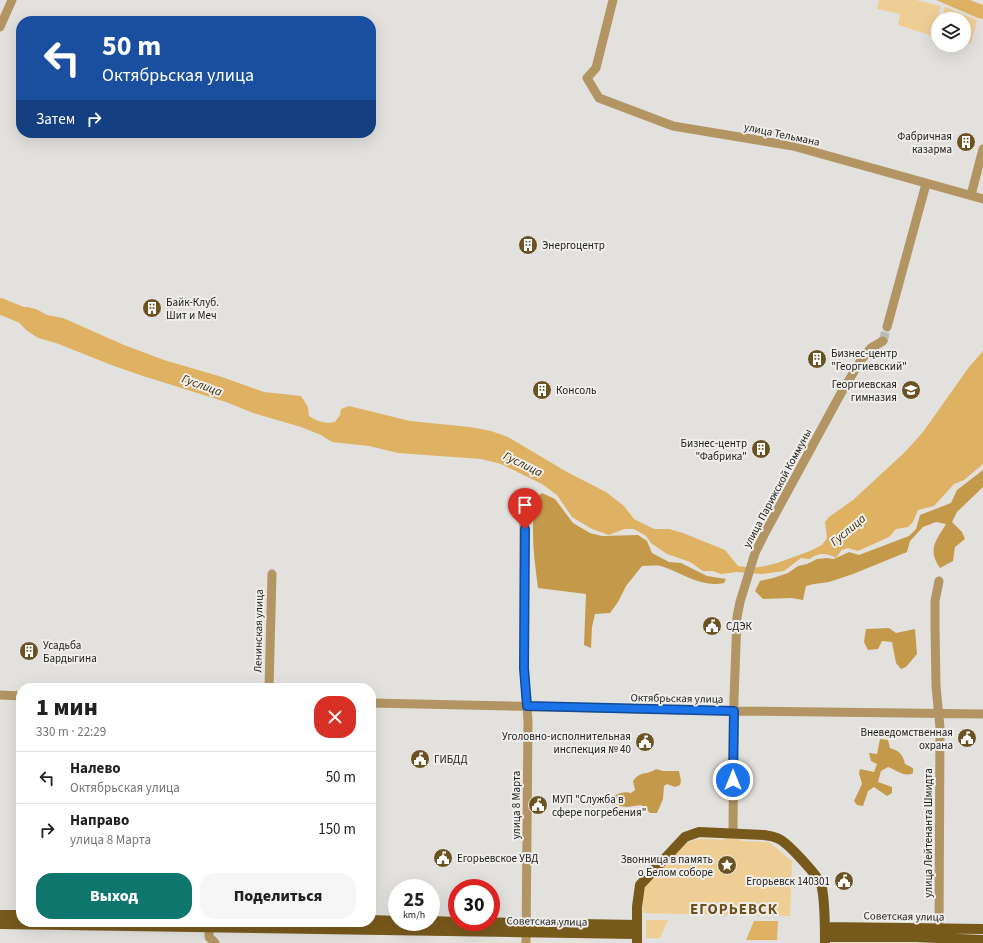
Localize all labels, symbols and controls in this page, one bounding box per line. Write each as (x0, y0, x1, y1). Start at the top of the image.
map controls (931, 12, 971, 52)
button: layers (931, 12, 971, 52)
text: 50 m (102, 26, 161, 66)
icon: left (36, 32, 88, 84)
text: Октябрьская улица (102, 63, 254, 88)
icon: right (83, 108, 105, 130)
text: Затем (36, 109, 75, 130)
street label: улица Тельмана (743, 119, 821, 150)
place label: Фабричная казарма (897, 129, 952, 157)
building icon: Фабричная казарма (955, 131, 977, 153)
building icon: Энергоцентр (517, 234, 539, 256)
place label: Энергоцентр (542, 238, 605, 253)
place label: Байк-Клуб. Шит и Меч (166, 295, 219, 323)
building icon: Байк-Клуб. Шит и Меч (141, 297, 163, 319)
place label: Бизнес-центр "Георгиевский" (831, 346, 907, 374)
building icon: Бизнес-центр "Георгиевский" (806, 348, 828, 370)
water label: Гуслица (179, 370, 225, 401)
place label: Георгиевская гимназия (832, 377, 897, 405)
building icon: Консоль (531, 379, 553, 401)
school or university icon: Георгиевская гимназия (900, 379, 922, 401)
place label: Консоль (556, 383, 596, 398)
street label: улица Парижской Коммуны (740, 426, 815, 550)
place label: Бизнес-центр "Фабрика" (681, 436, 747, 464)
building icon: Бизнес-центр "Фабрика" (750, 438, 772, 460)
water label: Гуслица (500, 448, 546, 481)
pin (508, 488, 542, 529)
icon: arrive (514, 494, 536, 516)
water label: Гуслица (827, 510, 870, 550)
street label: Ленинская улица (250, 589, 267, 673)
public building icon: СДЭК (701, 615, 723, 637)
place label: СДЭК (726, 619, 753, 634)
place label: Усадьба Бардыгина (43, 638, 97, 666)
building icon: Усадьба Бардыгина (18, 640, 40, 662)
text: 1 мин (36, 690, 98, 725)
street label: Октябрьская улица (630, 690, 724, 707)
button: close (314, 696, 356, 738)
text: 330 m · 22:29 (36, 723, 106, 741)
place label: Вневедомственная охрана (860, 725, 953, 753)
public building icon: Вневедомственная охрана (956, 727, 978, 749)
place label: Уголовно-исполнительная инспекция № 40 (502, 729, 631, 757)
public building icon: Уголовно-исполнительная инспекция № 40 (634, 731, 656, 753)
public building icon: ГИБДД (409, 748, 431, 770)
place label: ГИБДД (434, 752, 467, 767)
text: Налево (70, 758, 121, 779)
position arrow (712, 759, 754, 801)
icon: left (36, 767, 58, 789)
text: 50 m (326, 767, 356, 788)
street label: улица Лейтенанта Шмидта (921, 768, 936, 898)
street label: улица 8 Марта (509, 771, 524, 839)
text: Октябрьская улица (70, 779, 180, 797)
place label: МУП "Служба в сфере погребения" (552, 792, 646, 820)
public building icon: МУП "Служба в сфере погребения" (527, 794, 549, 816)
text: Направо (70, 810, 129, 831)
icon: right (36, 819, 58, 841)
text: 150 m (318, 819, 356, 840)
text: улица 8 Марта (70, 831, 151, 849)
public building icon: Егорьевское УВД (432, 847, 454, 869)
place label: Егорьевское УВД (457, 851, 538, 866)
place label: Звонница в память о Белом соборе (620, 852, 714, 880)
place icon: Звонница в память о Белом соборе (716, 854, 738, 876)
public building icon: Егорьевск 140301 (833, 870, 855, 892)
button: Выход (36, 873, 192, 919)
button: Поделиться (200, 873, 356, 919)
place label: Егорьевск 140301 (746, 874, 830, 889)
speed limit sign: 30 (448, 879, 500, 931)
text: 25 (403, 886, 425, 914)
district label: ЕГОРЬЕВСК (690, 899, 778, 920)
text: km/h (403, 908, 425, 922)
street label: Советская улица (864, 908, 944, 925)
street label: Советская улица (507, 913, 587, 930)

